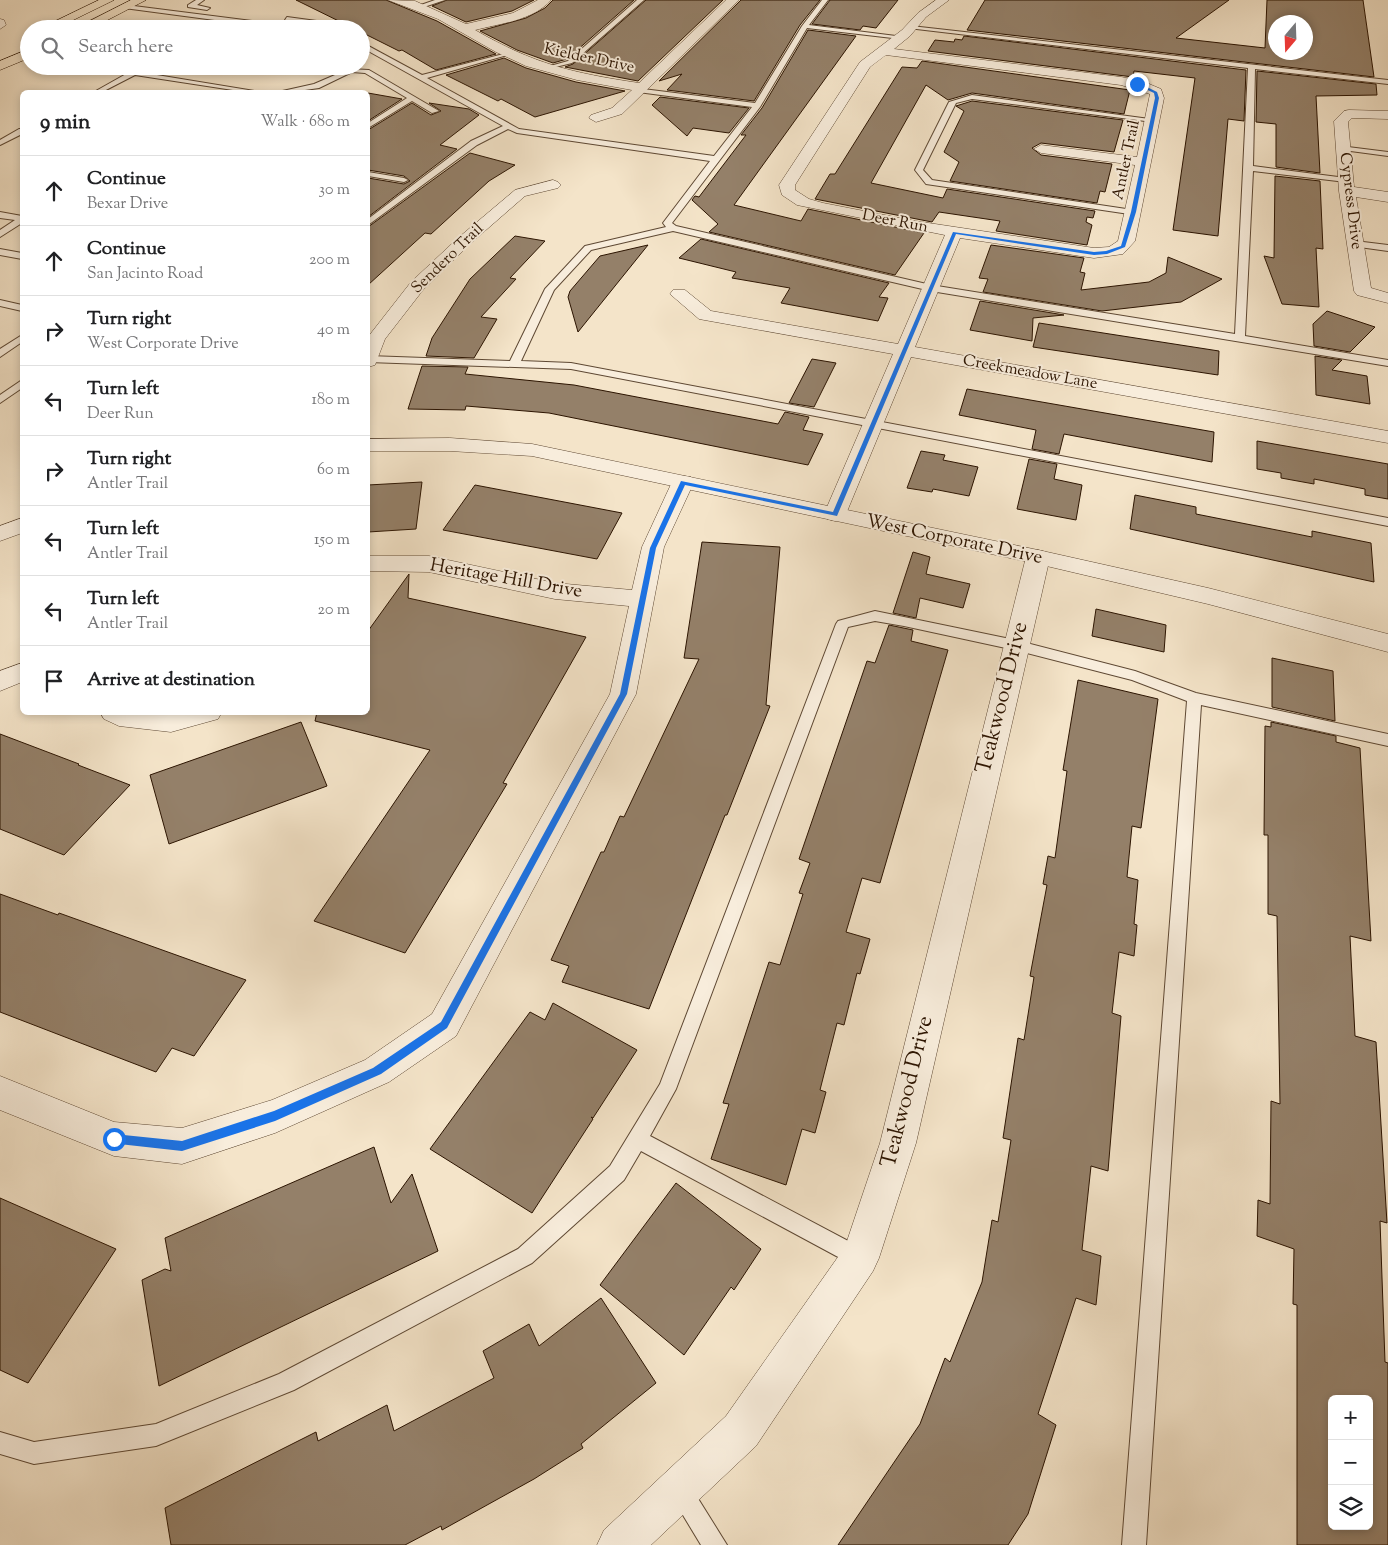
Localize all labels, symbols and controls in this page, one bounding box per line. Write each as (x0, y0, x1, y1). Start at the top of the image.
north arrow (1268, 15, 1313, 60)
search box (20, 20, 370, 75)
icon: search (38, 34, 66, 62)
text: Search here (78, 34, 173, 61)
street label: Kielder Drive (542, 38, 636, 80)
route end (1126, 73, 1149, 96)
text: 9 min (40, 108, 90, 138)
text: Walk · 680 m (261, 111, 350, 134)
street label: Antler Trail (1107, 117, 1147, 202)
street label: Cypress Drive (1333, 151, 1367, 251)
text: Continue (87, 166, 166, 193)
icon: ahead (40, 177, 68, 205)
text: 30 m (319, 179, 350, 202)
text: Bexar Drive (87, 193, 168, 216)
street label: Deer Run (860, 204, 930, 240)
street label: Sendero Trail (407, 218, 490, 300)
text: Continue (87, 236, 166, 263)
icon: ahead (40, 247, 68, 275)
text: 200 m (309, 249, 350, 272)
text: San Jacinto Road (87, 263, 203, 286)
text: Turn right (87, 306, 171, 333)
icon: right (40, 317, 68, 345)
text: 40 m (317, 319, 350, 342)
text: West Corporate Drive (87, 333, 239, 356)
street label: Creekmeadow Lane (961, 350, 1099, 396)
text: Turn left (87, 376, 159, 403)
icon: left (40, 387, 68, 415)
text: 180 m (311, 389, 350, 412)
text: Deer Run (87, 403, 154, 426)
text: Turn right (87, 446, 171, 473)
icon: right (40, 457, 68, 485)
text: 60 m (317, 459, 350, 482)
text: Antler Trail (87, 473, 168, 496)
street label: West Corporate Drive (863, 508, 1045, 572)
text: Turn left (87, 516, 159, 543)
icon: left (40, 527, 68, 555)
text: 150 m (314, 529, 350, 552)
text: Antler Trail (87, 543, 168, 566)
street label: Heritage Hill Drive (428, 552, 584, 606)
text: Turn left (87, 586, 159, 613)
icon: left (40, 597, 68, 625)
text: 20 m (317, 599, 350, 622)
text: Antler Trail (87, 613, 168, 636)
street label: Teakwood Drive (969, 619, 1037, 777)
icon: arrive (40, 667, 68, 695)
text: Arrive at destination (87, 667, 255, 694)
street label: Teakwood Drive (874, 1013, 942, 1171)
route start (103, 1128, 126, 1151)
map controls (1328, 1395, 1373, 1530)
button: + (1328, 1395, 1373, 1440)
button: − (1328, 1440, 1373, 1485)
button: layers (1328, 1485, 1373, 1530)

